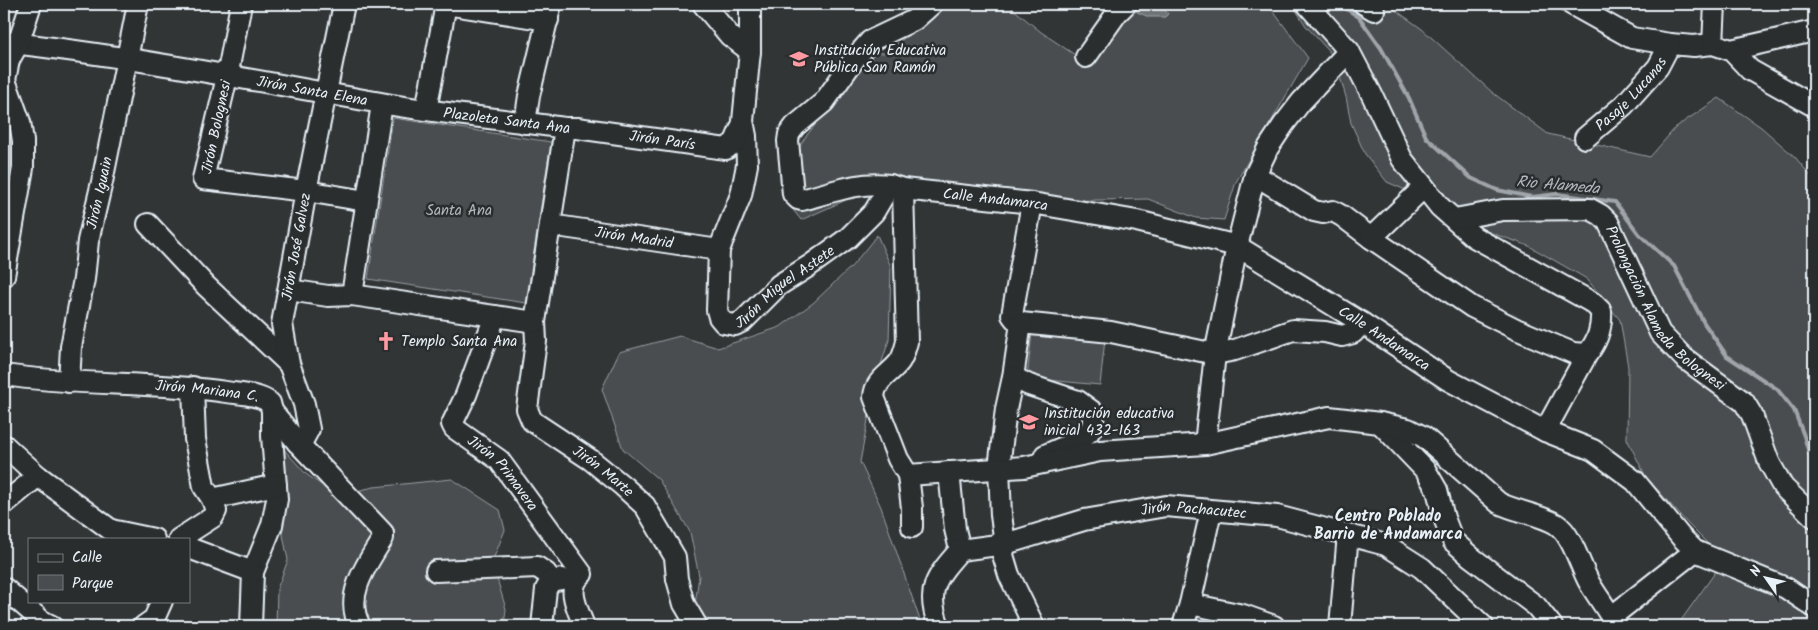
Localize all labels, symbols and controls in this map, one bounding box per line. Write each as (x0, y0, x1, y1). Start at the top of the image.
place label: Institución Educativa Pública San Ramón (814, 39, 946, 80)
school or university icon: Institución Educativa Pública San Ramón (788, 48, 810, 70)
street label: Pasaje Lucanas (1590, 53, 1674, 138)
street label: Jirón Santa Elena (255, 70, 369, 113)
street label: Jirón Bolognesi (195, 77, 239, 176)
street label: Plazoleta Santa Ana (442, 102, 570, 141)
street label: Jirón París (628, 125, 698, 158)
street label: Jirón Iguain (80, 154, 120, 232)
water label: Rio Alameda (1515, 169, 1602, 202)
street label: Calle Andamarca (942, 182, 1050, 219)
street label: Jirón José Galvez (275, 191, 318, 303)
park label: Santa Ana (426, 199, 492, 223)
street label: Jirón Madrid (593, 221, 675, 256)
street label: Prolongación Alameda Bolognesi (1598, 222, 1731, 398)
street label: Jirón Miguel Astete (731, 240, 841, 336)
street label: Calle Andamarca (1333, 300, 1434, 378)
church icon: Templo Santa Ana (375, 330, 397, 352)
place label: Templo Santa Ana (401, 330, 517, 354)
street label: Jirón Mariana C. (155, 374, 262, 410)
place label: Institución educativa inicial 432-163 (1044, 402, 1174, 443)
school or university icon: Institución educativa inicial 432-163 (1018, 411, 1040, 433)
street label: Jirón Primavera (462, 430, 544, 517)
street label: Jirón Marte (567, 440, 639, 504)
street label: Jirón Pachacutec (1139, 495, 1248, 526)
district label: Centro Poblado Barrio de Andamarca (1314, 504, 1462, 547)
legend (28, 538, 190, 602)
text: Calle (72, 546, 102, 570)
north arrow (1740, 552, 1790, 602)
text: N (1744, 561, 1768, 581)
text: Parque (72, 572, 113, 596)

